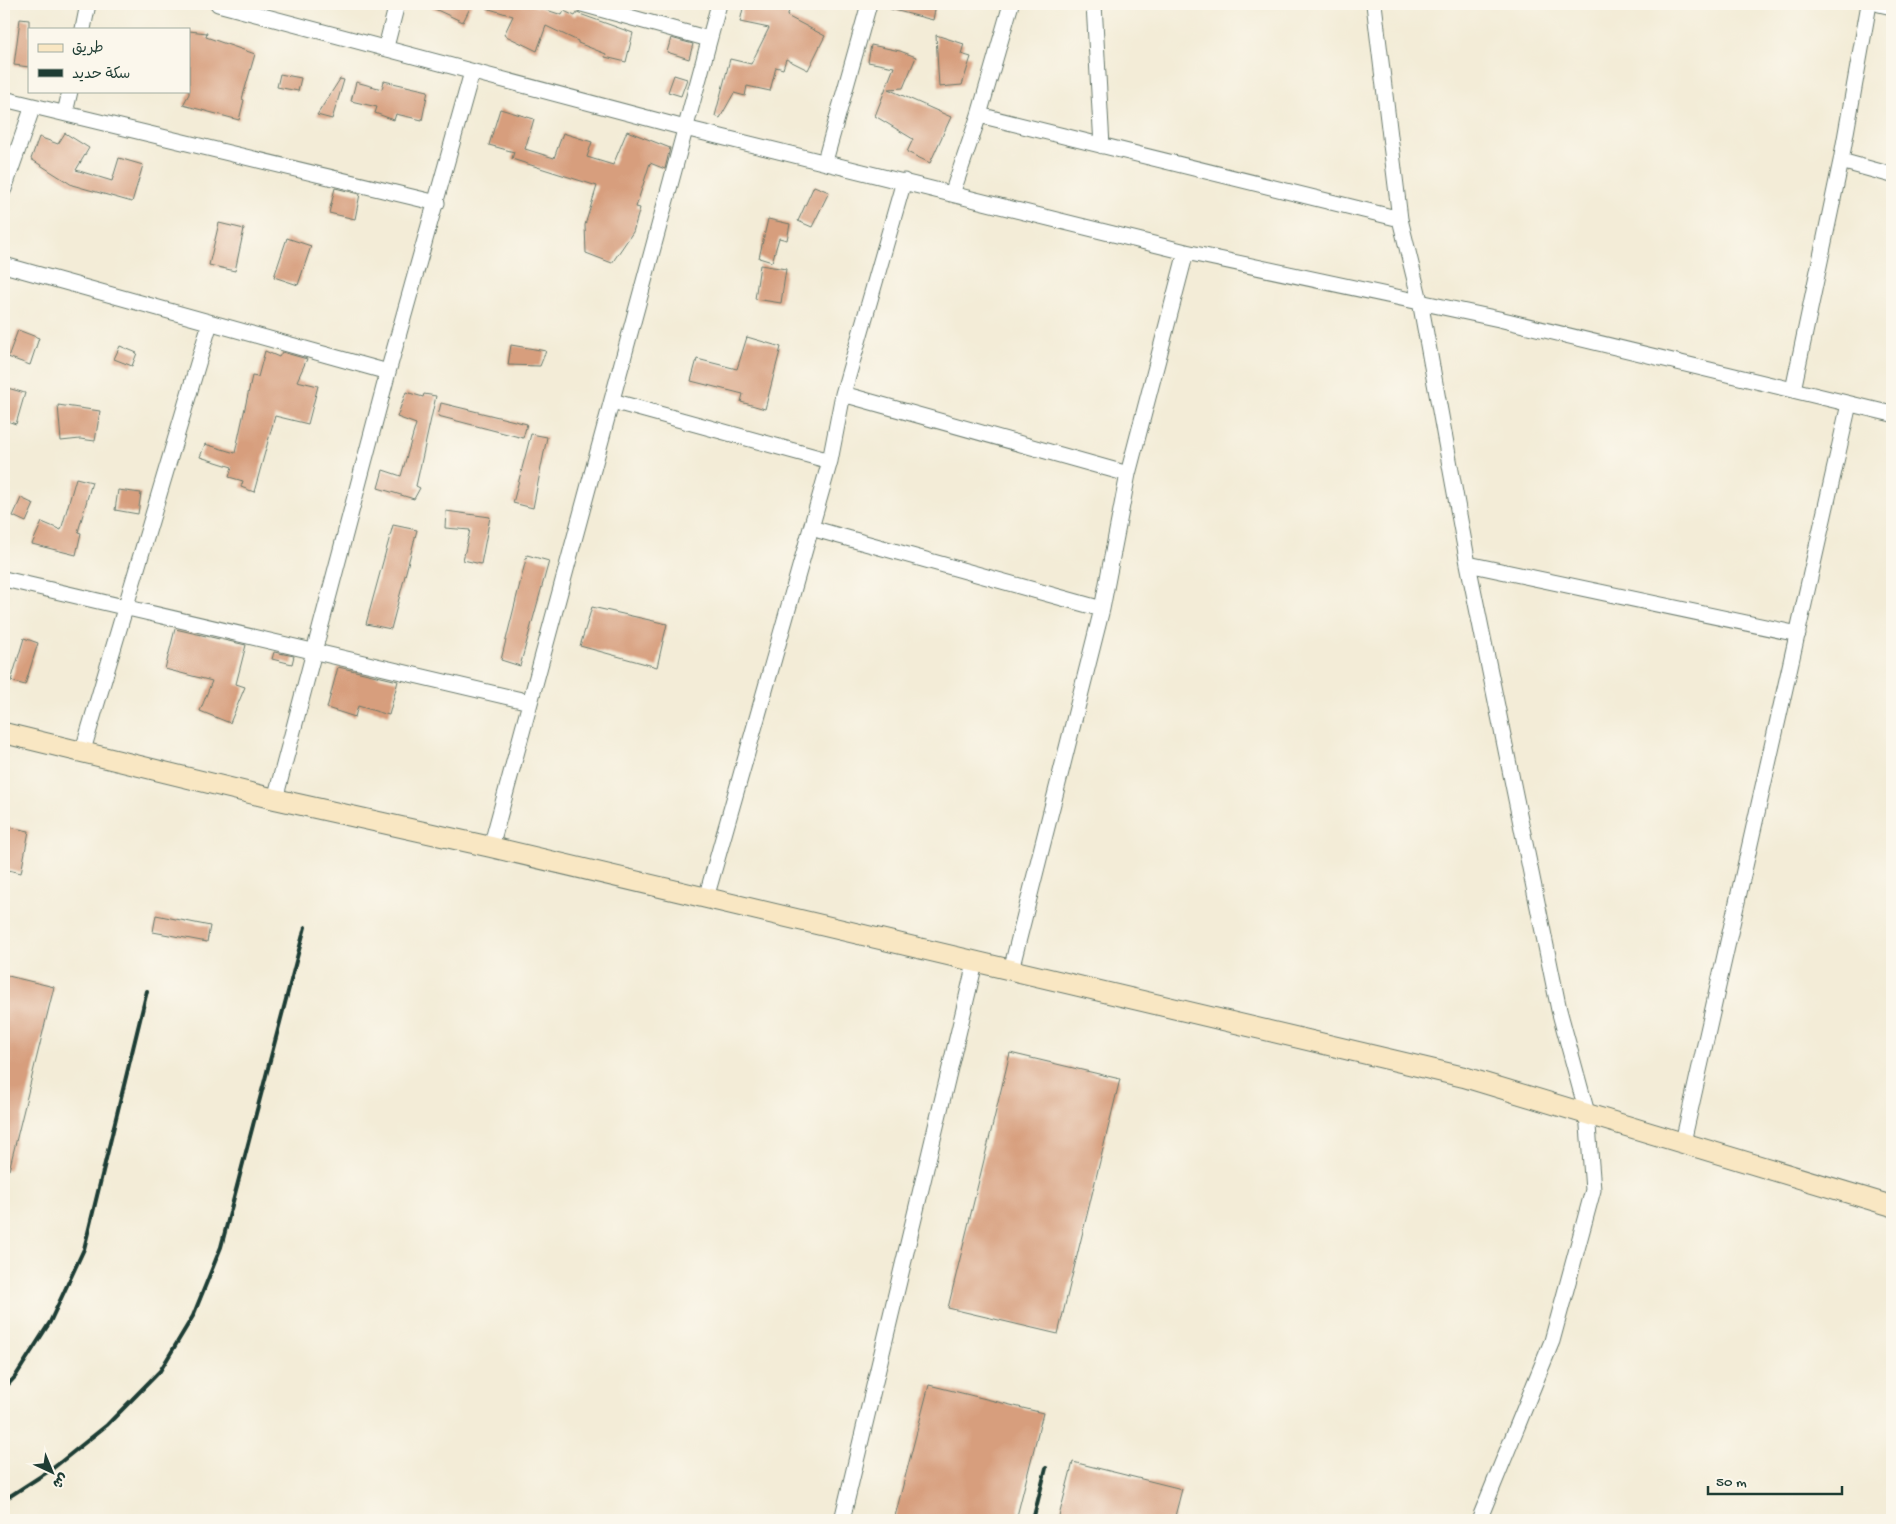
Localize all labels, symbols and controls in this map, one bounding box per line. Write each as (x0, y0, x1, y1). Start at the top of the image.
legend (28, 28, 190, 92)
text: طريق (72, 40, 104, 58)
text: سكة حديد (72, 66, 130, 84)
north arrow (28, 1446, 78, 1496)
scale bar (1708, 1464, 1842, 1496)
text: ش (48, 1468, 71, 1491)
text: 50 m (1716, 1474, 1747, 1492)

